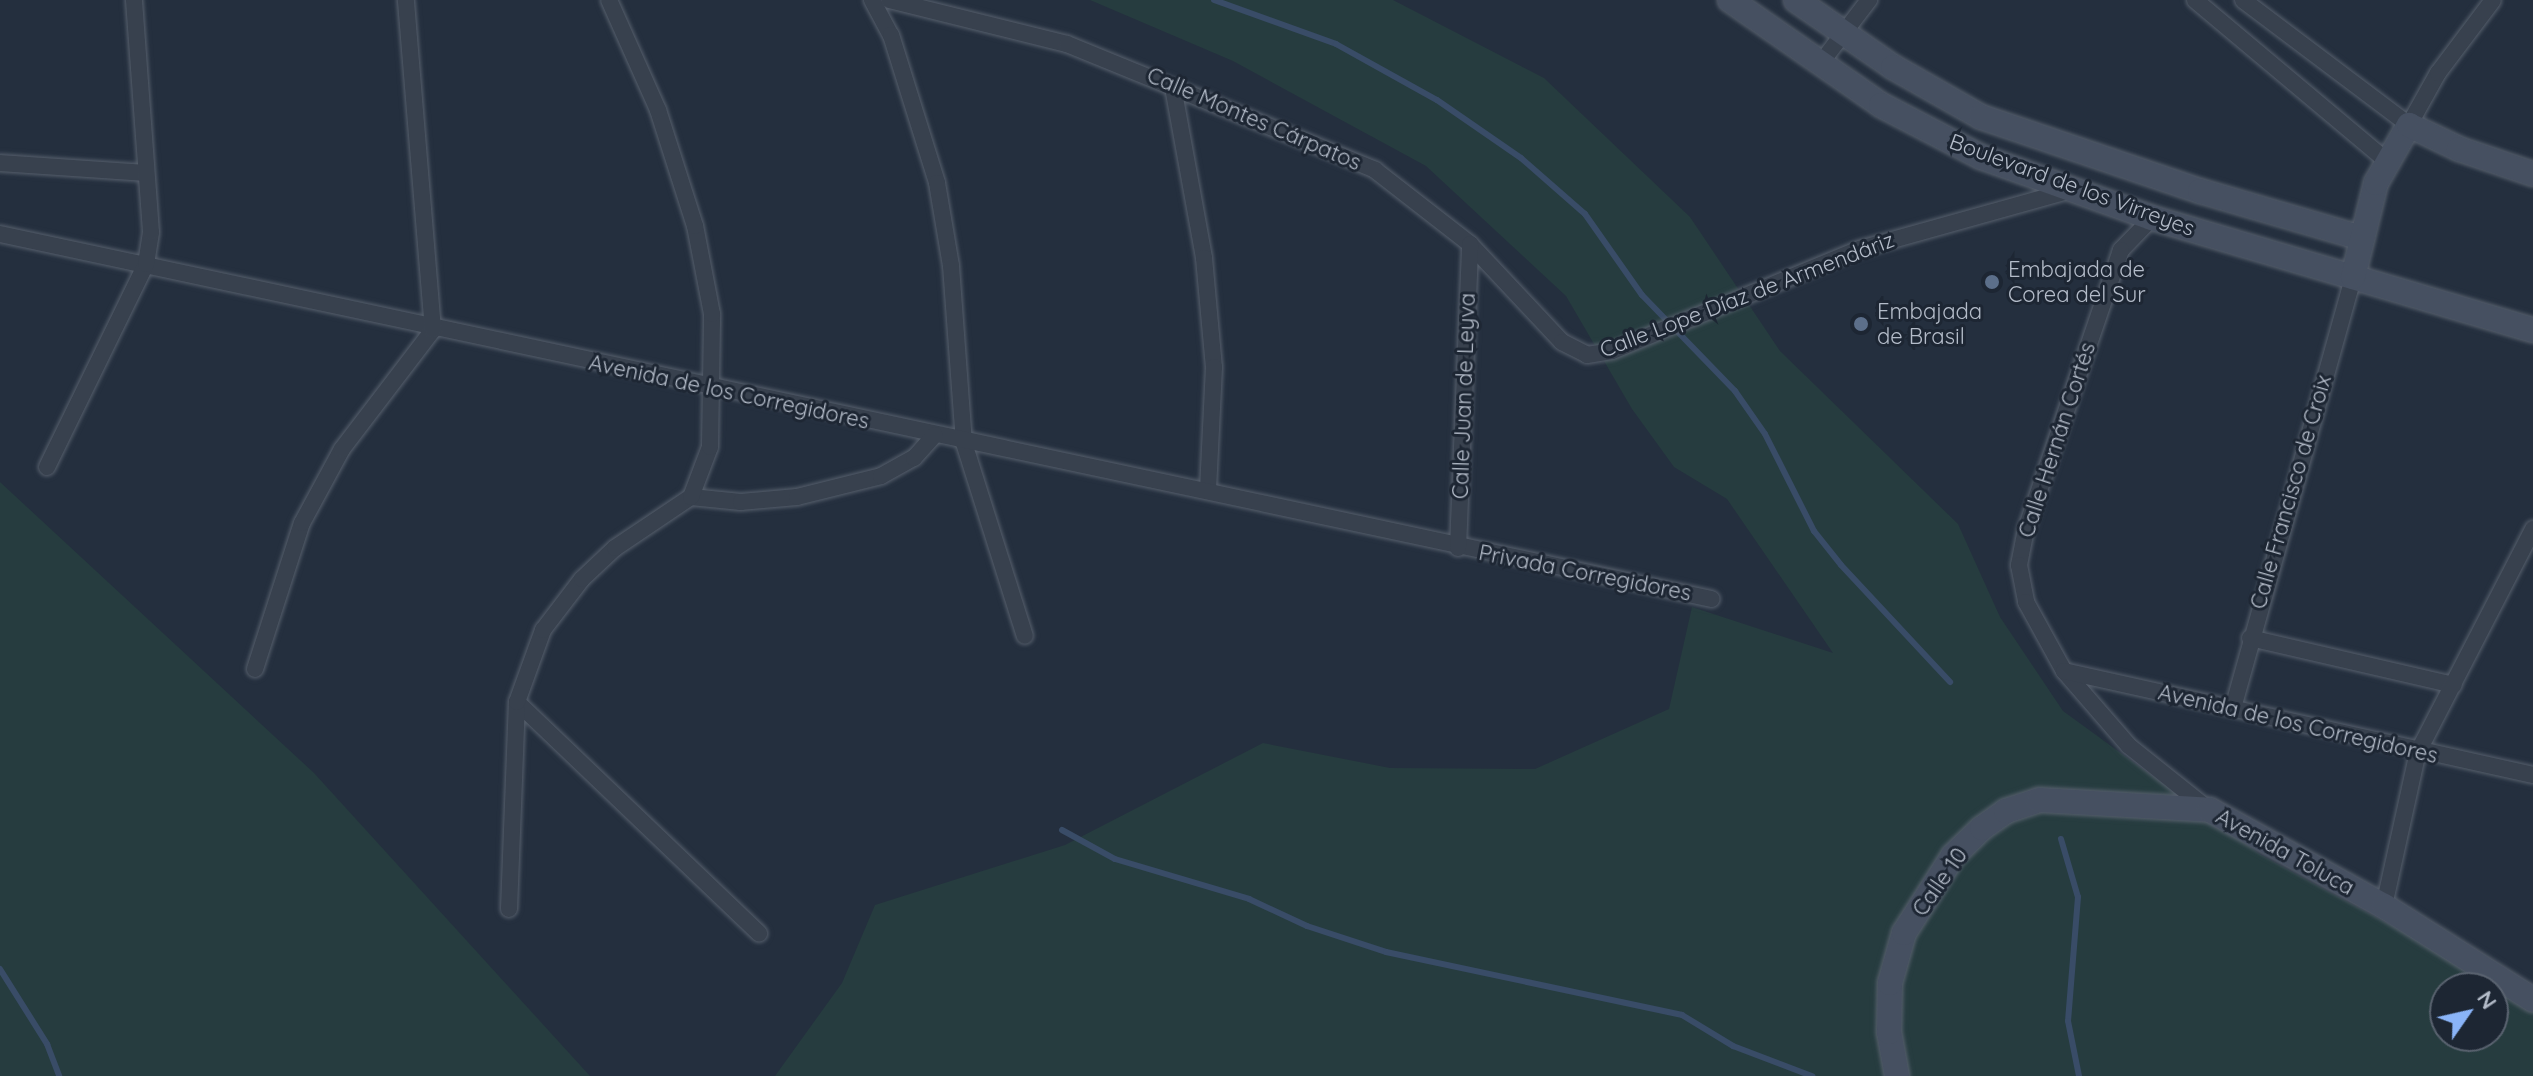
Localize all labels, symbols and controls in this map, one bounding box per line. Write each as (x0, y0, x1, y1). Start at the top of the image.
street label: Calle Montes Cárpatos (1143, 62, 1365, 176)
street label: Boulevard de los Virreyes (1946, 128, 2198, 242)
street label: Calle Lope Díaz de Armendáriz (1596, 227, 1898, 363)
place label: Embajada de Corea del Sur (2008, 256, 2146, 308)
marker: Embajada de Corea del Sur (1983, 273, 2001, 291)
street label: Calle Juan de Leyva (1447, 292, 1481, 500)
place label: Embajada de Brasil (1877, 298, 1982, 350)
marker: Embajada de Brasil (1852, 315, 1870, 333)
street label: Calle Hernán Cortés (2013, 339, 2101, 541)
street label: Avenida de los Corregidores (586, 349, 872, 435)
street label: Calle Francisco de Croix (2245, 372, 2337, 612)
street label: Privada Corregidores (1476, 539, 1694, 607)
street label: Avenida de los Corregidores (2156, 679, 2440, 769)
street label: Avenida Toluca (2211, 803, 2359, 901)
street label: Calle 10 (1907, 843, 1973, 921)
north arrow (2429, 972, 2509, 1052)
text: N (2471, 985, 2503, 1014)

